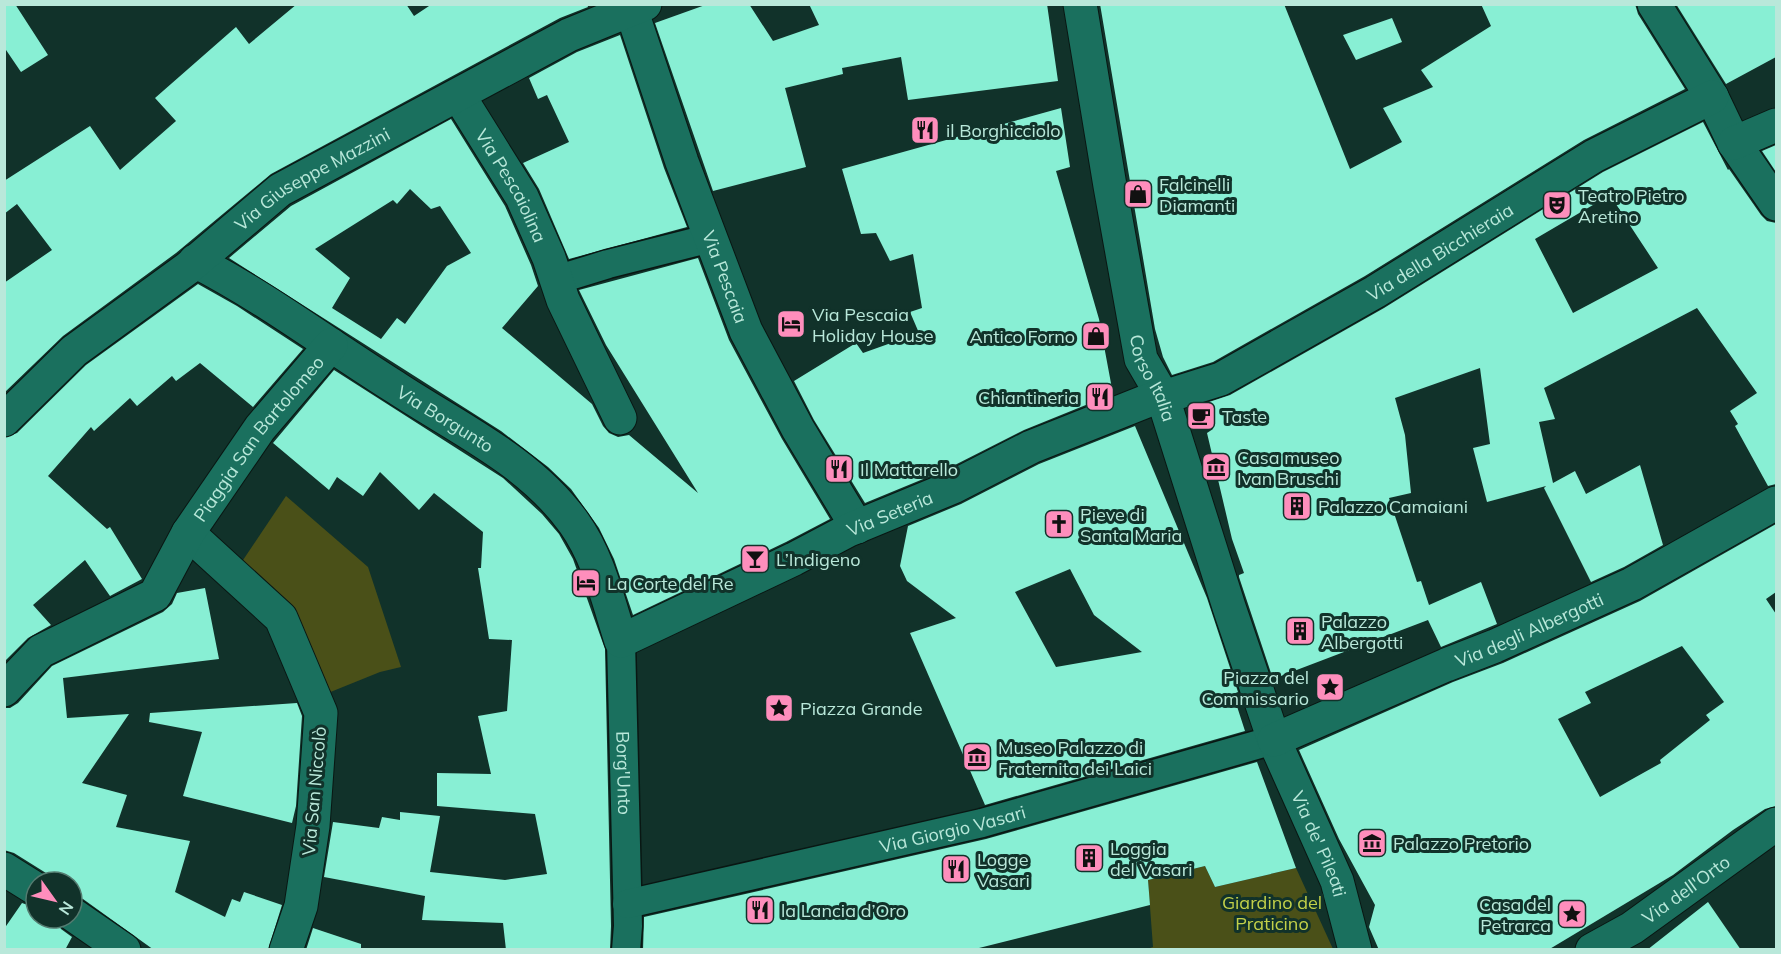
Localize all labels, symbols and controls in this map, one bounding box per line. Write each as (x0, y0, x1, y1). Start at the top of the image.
restaurant icon: il Borghicciolo (909, 114, 941, 146)
place label: il Borghicciolo (946, 119, 1061, 142)
street label: Via Giuseppe Mazzini (229, 122, 394, 235)
street label: Via Pescaiolina (471, 124, 552, 246)
place label: Falcinelli Diamanti (1159, 173, 1235, 217)
shop icon: Falcinelli Diamanti (1122, 178, 1154, 210)
place label: Teatro Pietro Aretino (1578, 184, 1685, 228)
theatre icon: Teatro Pietro Aretino (1541, 189, 1573, 221)
street label: Via della Bicchieraia (1362, 198, 1517, 306)
street label: Via Pescaia (697, 227, 753, 326)
place label: Via Pescaia Holiday House (812, 303, 934, 347)
hotel icon: Via Pescaia Holiday House (775, 308, 807, 340)
shop icon: Antico Forno (1080, 320, 1112, 352)
place label: Antico Forno (970, 325, 1075, 348)
street label: Corso Italia (1125, 332, 1181, 424)
street label: Piaggia San Bartolomeo (188, 351, 329, 526)
street label: Via Borgunto (393, 380, 498, 457)
restaurant icon: Chiantineria (1084, 381, 1116, 413)
place label: Chiantineria (978, 386, 1079, 409)
cafe icon: Taste (1185, 400, 1217, 432)
place label: Taste (1222, 405, 1267, 428)
place label: Casa museo Ivan Bruschi (1237, 446, 1339, 490)
museum icon: Casa museo Ivan Bruschi (1200, 451, 1232, 483)
restaurant icon: Il Mattarello (823, 453, 855, 485)
place label: Il Mattarello (860, 458, 958, 481)
street label: Via Seteria (843, 485, 936, 541)
building icon: Palazzo Camaiani (1281, 490, 1313, 522)
place label: Palazzo Camaiani (1318, 495, 1468, 518)
place label: Pieve di Santa Maria (1080, 503, 1182, 547)
church icon: Pieve di Santa Maria (1043, 508, 1075, 540)
bar icon: L’Indigeno (739, 543, 771, 575)
place label: L’Indigeno (776, 548, 861, 571)
hotel icon: La Corte del Re (570, 567, 602, 599)
place label: La Corte del Re (607, 572, 734, 595)
street label: Via degli Albergotti (1452, 587, 1607, 672)
place label: Palazzo Albergotti (1321, 610, 1403, 654)
building icon: Palazzo Albergotti (1284, 615, 1316, 647)
place label: Piazza del Commissario (1201, 666, 1309, 710)
place icon: Piazza del Commissario (1314, 671, 1346, 703)
place icon: Piazza Grande (763, 692, 795, 724)
place label: Piazza Grande (800, 697, 922, 720)
street label: Via San Niccolò (297, 725, 331, 857)
street label: Borg'Unto (612, 731, 637, 815)
place label: Museo Palazzo di Fraternita dei Laici (998, 736, 1152, 780)
museum icon: Museo Palazzo di Fraternita dei Laici (961, 741, 993, 773)
street label: Via de' Pileati (1287, 787, 1352, 899)
street label: Via Giorgio Vasari (877, 800, 1028, 858)
museum icon: Palazzo Pretorio (1356, 827, 1388, 859)
place label: Palazzo Pretorio (1393, 832, 1529, 855)
place label: Loggia del Vasari (1110, 837, 1192, 881)
building icon: Loggia del Vasari (1073, 842, 1105, 874)
place label: Logge Vasari (977, 848, 1030, 892)
street label: Via dell'Orto (1637, 850, 1734, 929)
restaurant icon: Logge Vasari (940, 853, 972, 885)
north arrow (24, 870, 84, 930)
park label: Giardino del Praticino (1222, 891, 1322, 935)
place label: Casa del Petrarca (1479, 893, 1551, 937)
restaurant icon: la Lancia d’Oro (744, 894, 776, 926)
text: N (55, 898, 78, 919)
place icon: Casa del Petrarca (1556, 898, 1588, 930)
place label: la Lancia d’Oro (781, 899, 906, 922)

